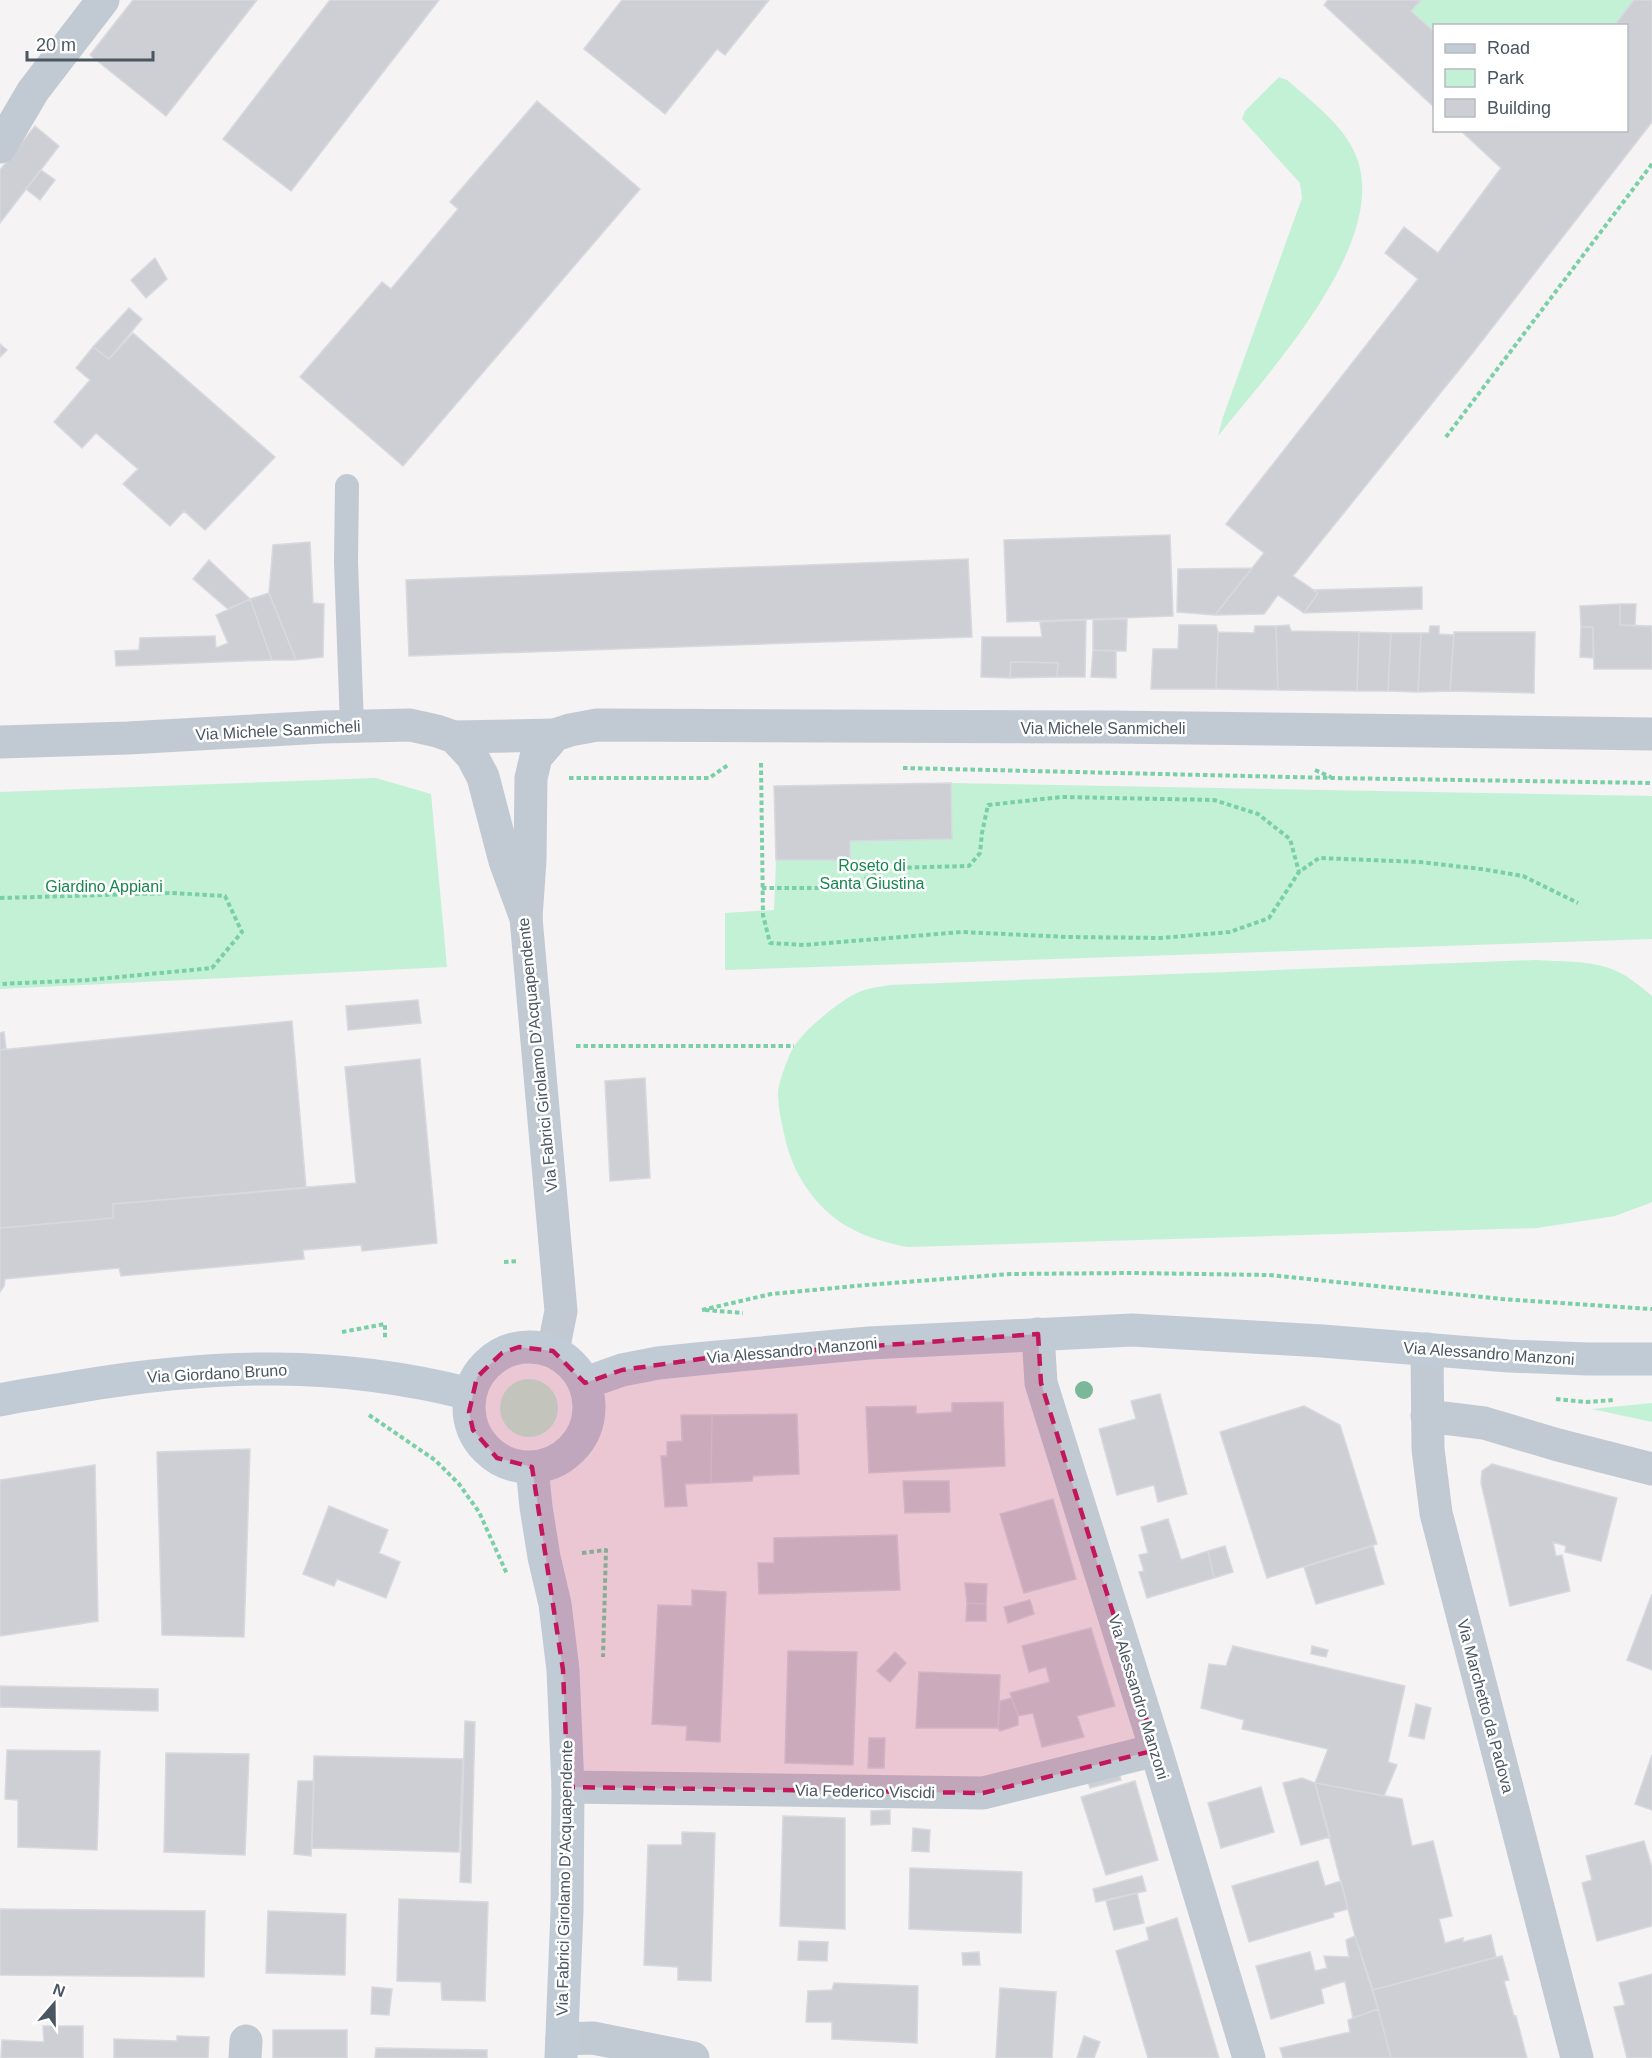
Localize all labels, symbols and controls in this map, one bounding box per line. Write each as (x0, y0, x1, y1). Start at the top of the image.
scale bar (27, 24, 153, 62)
legend (1433, 24, 1628, 132)
text: 20 m (36, 35, 76, 55)
text: Road (1487, 38, 1530, 58)
text: Park (1487, 68, 1525, 88)
text: Building (1487, 98, 1551, 118)
street label: Via Michele Sanmicheli (195, 718, 361, 743)
street label: Via Michele Sanmicheli (1020, 720, 1186, 737)
park label: Roseto di Santa Giustina (820, 857, 925, 892)
park label: Giardino Appiani (45, 878, 163, 895)
street label: Via Fabrici Girolamo D'Acquapendente (515, 917, 560, 1193)
street label: Via Alessandro Manzoni (706, 1335, 878, 1366)
street label: Via Alessandro Manzoni (1403, 1339, 1575, 1368)
street label: Via Giordano Bruno (147, 1361, 288, 1386)
street label: Via Alessandro Manzoni (1105, 1613, 1172, 1782)
street label: Via Marchetto da Padova (1454, 1617, 1517, 1795)
street label: Via Fabrici Girolamo D'Acquapendente (554, 1740, 575, 2016)
street label: Via Federico Viscidi (795, 1782, 935, 1801)
north arrow (24, 1974, 84, 2034)
text: N (51, 1980, 67, 2000)

